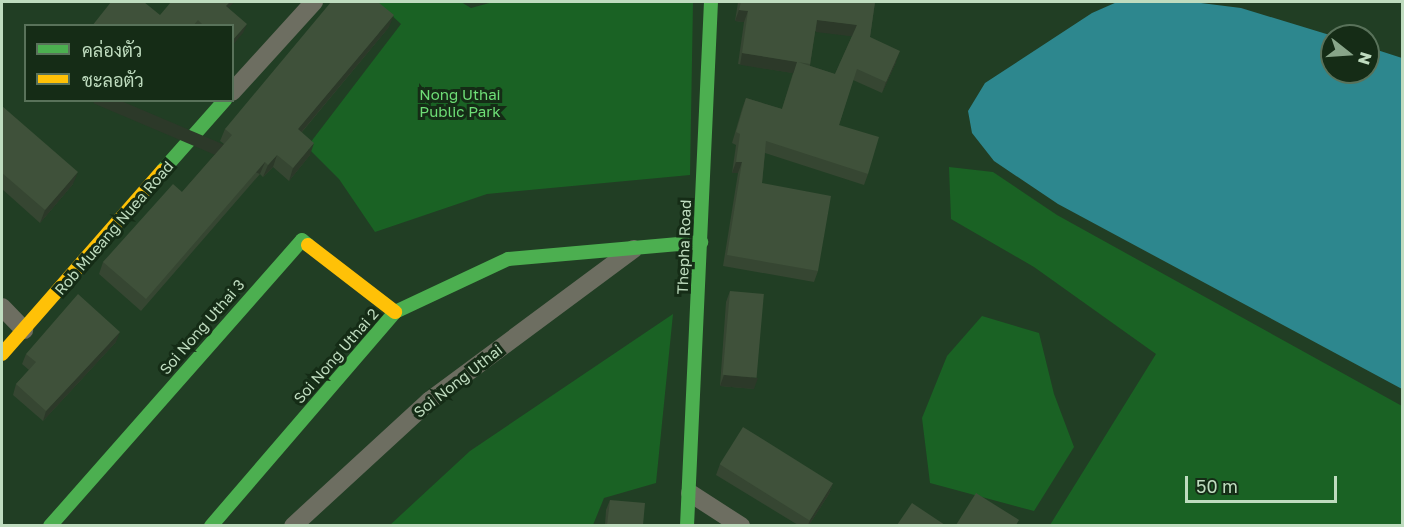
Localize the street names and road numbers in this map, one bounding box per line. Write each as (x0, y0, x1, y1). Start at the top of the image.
street label: Rob Mueang Nuea Road (51, 157, 177, 299)
street label: Thepha Road (673, 199, 695, 295)
street label: Soi Nong Uthai 3 (156, 276, 248, 378)
street label: Soi Nong Uthai 2 (290, 305, 382, 407)
street label: Soi Nong Uthai (410, 341, 506, 421)

